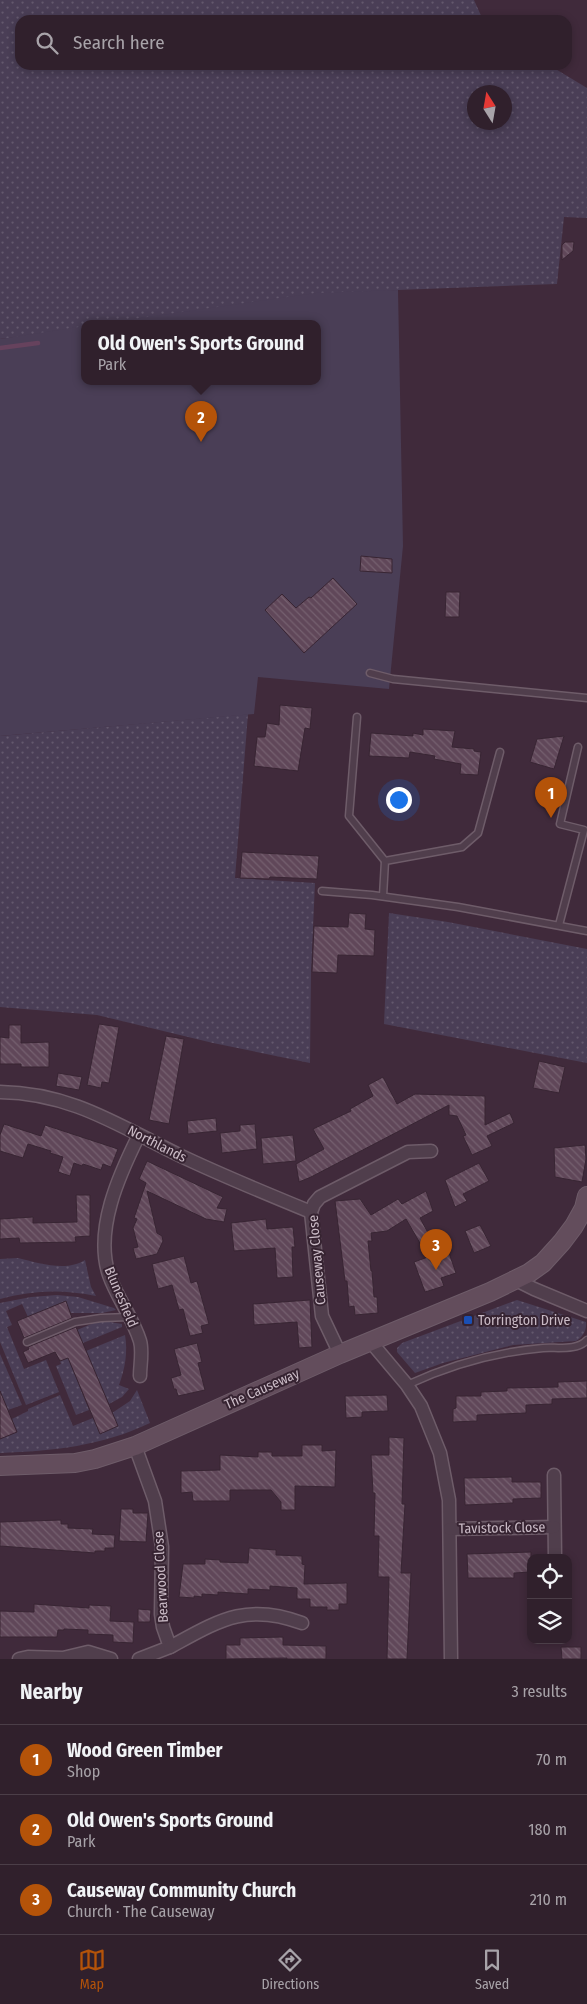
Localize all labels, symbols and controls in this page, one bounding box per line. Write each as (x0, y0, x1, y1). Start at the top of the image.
search box (15, 15, 572, 70)
icon: search (33, 29, 61, 57)
text: Search here (73, 31, 165, 54)
north arrow (467, 85, 512, 130)
popup (81, 320, 321, 385)
text: Old Owen's Sports Ground (98, 332, 304, 355)
text: Park (98, 355, 126, 374)
pin: 2 (185, 401, 217, 442)
pin: 1 (535, 777, 567, 818)
your location (386, 787, 412, 813)
street label: Northlands (125, 1122, 189, 1166)
street label: Causeway Close (305, 1214, 329, 1306)
pin: 3 (420, 1229, 452, 1270)
street label: Blunesfield (101, 1264, 141, 1330)
place label: Torrington Drive (478, 1312, 570, 1329)
marker: Torrington Drive (462, 1314, 474, 1326)
street label: The Causeway (222, 1365, 303, 1413)
street label: Tavistock Close (459, 1519, 546, 1537)
street label: Bearwood Close (150, 1531, 172, 1623)
map controls (527, 1554, 572, 1644)
button: locate (527, 1554, 572, 1599)
button: layers (527, 1599, 572, 1644)
text: Nearby (20, 1679, 82, 1705)
text: 3 results (511, 1682, 567, 1701)
text: Wood Green Timber (67, 1739, 223, 1762)
text: 1 (33, 1750, 39, 1769)
text: 70 m (536, 1750, 567, 1769)
text: Shop (67, 1762, 100, 1781)
text: Old Owen's Sports Ground (67, 1809, 273, 1832)
text: 2 (32, 1820, 40, 1839)
text: 180 m (528, 1820, 567, 1839)
text: Park (67, 1832, 95, 1851)
text: Causeway Community Church (67, 1879, 296, 1902)
text: 3 (32, 1890, 40, 1909)
text: 210 m (530, 1890, 567, 1909)
text: Church · The Causeway (67, 1902, 215, 1921)
tab: Map (78, 1946, 106, 1993)
tab: Directions (261, 1946, 319, 1993)
tab: Saved (475, 1946, 509, 1993)

